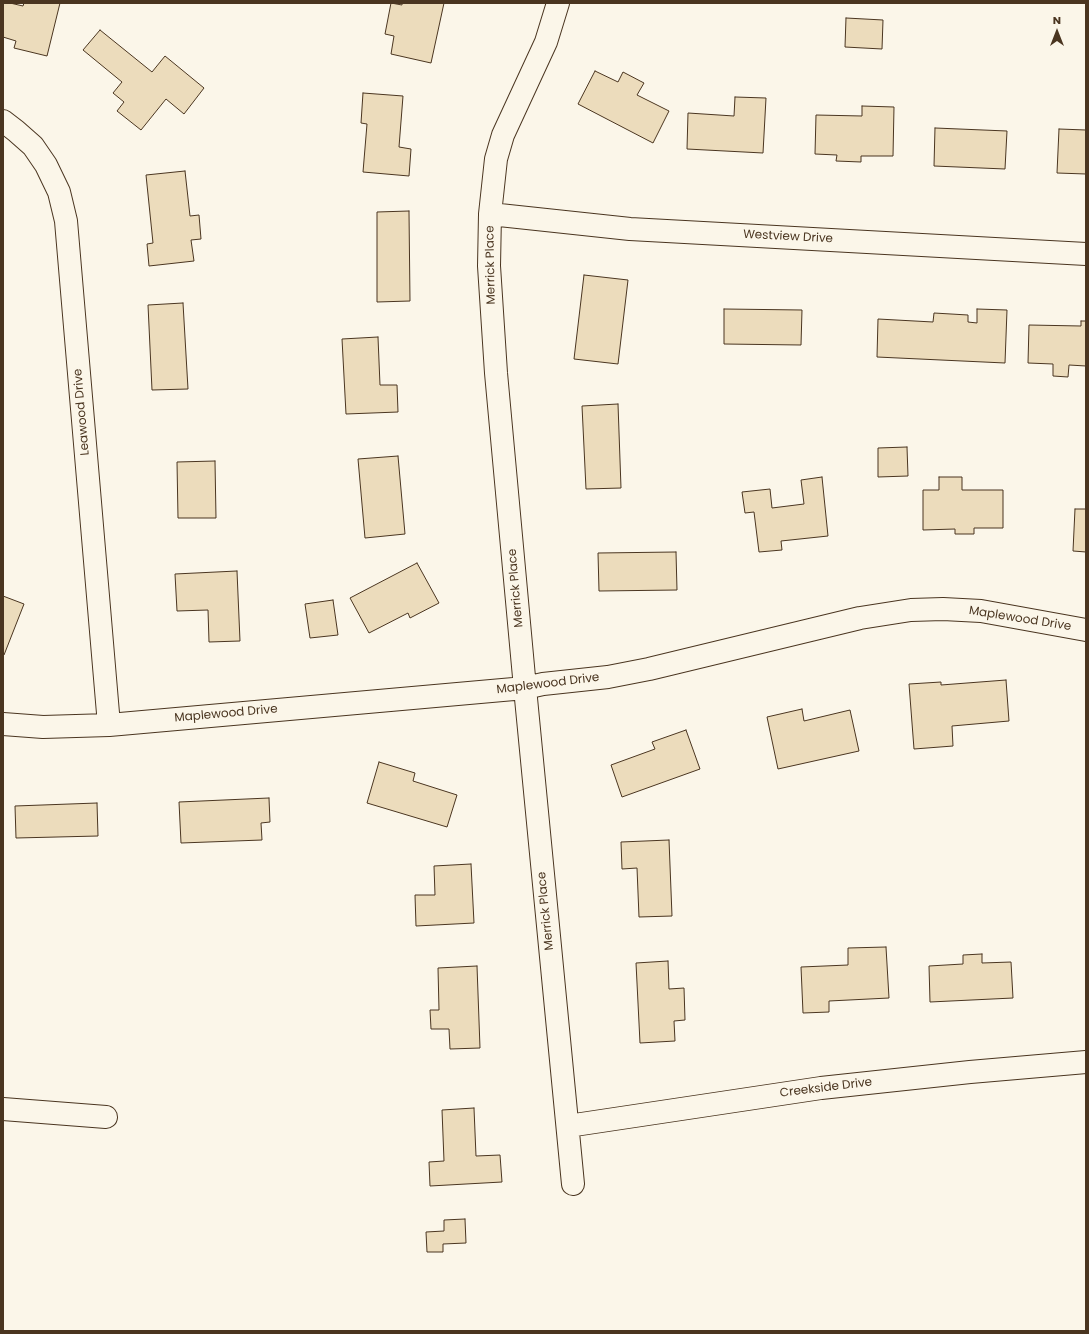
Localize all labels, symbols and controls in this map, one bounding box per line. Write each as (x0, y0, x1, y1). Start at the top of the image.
north arrow (1037, 12, 1077, 52)
text: N (1053, 12, 1061, 28)
street label: Merrick Place (483, 225, 499, 305)
street label: Westview Drive (743, 227, 833, 247)
street label: Leawood Drive (71, 368, 93, 456)
street label: Merrick Place (505, 548, 527, 628)
street label: Maplewood Drive (968, 604, 1072, 634)
street label: Maplewood Drive (496, 671, 600, 697)
street label: Maplewood Drive (174, 702, 278, 726)
street label: Merrick Place (535, 871, 557, 951)
street label: Creekside Drive (779, 1075, 873, 1101)

